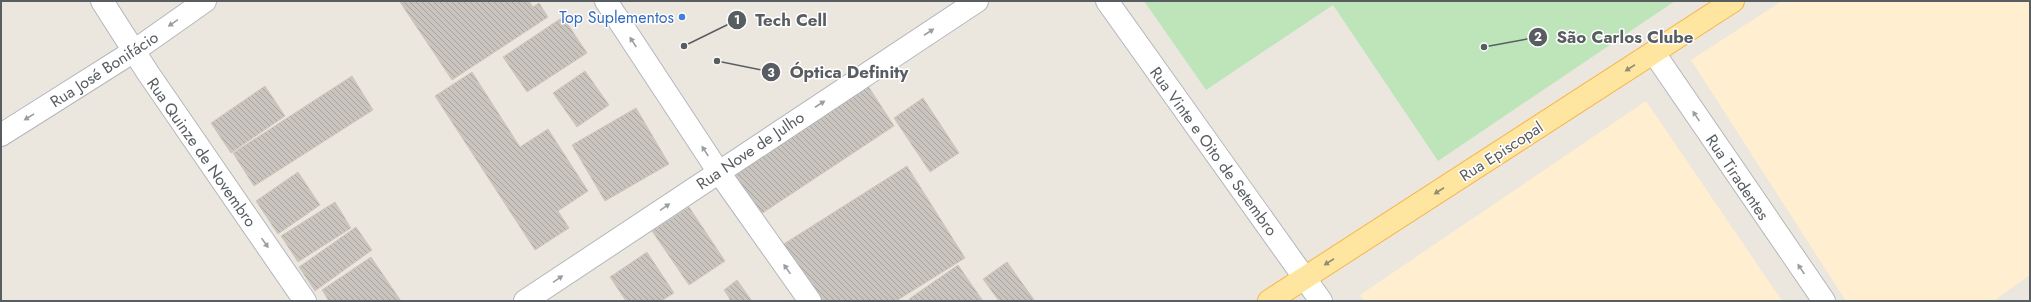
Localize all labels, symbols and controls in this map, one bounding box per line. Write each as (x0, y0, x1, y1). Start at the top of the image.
place label: Top Suplementos (559, 6, 674, 29)
callout: Tech Cell (727, 6, 835, 35)
text: Tech Cell (755, 8, 827, 32)
text: 1 (734, 11, 740, 29)
marker: Top Suplementos (677, 12, 687, 22)
one-way arrow (168, 19, 179, 27)
callout: São Carlos Clube (1528, 23, 1701, 52)
text: São Carlos Clube (1556, 25, 1694, 49)
street label: Rua José Bonifácio (46, 26, 163, 113)
text: 2 (1534, 28, 1542, 46)
one-way arrow (923, 29, 935, 36)
one-way arrow (630, 37, 637, 48)
callout: Óptica Definity (761, 58, 916, 87)
text: Óptica Definity (790, 60, 909, 84)
street label: Rua Vinte e Oito de Setembro (1144, 62, 1283, 241)
text: 3 (767, 64, 775, 82)
one-way arrow (1625, 64, 1635, 72)
street label: Rua Quinze de Novembro (141, 73, 262, 232)
one-way arrow (815, 100, 826, 108)
street label: Rua Nove de Julho (692, 106, 809, 195)
one-way arrow (1692, 110, 1700, 121)
one-way arrow (23, 114, 35, 121)
street label: Rua Episcopal (1455, 116, 1547, 187)
street label: Rua Tiradentes (1700, 130, 1775, 225)
one-way arrow (701, 146, 709, 156)
one-way arrow (1433, 188, 1444, 195)
one-way arrow (660, 203, 671, 211)
one-way arrow (261, 237, 269, 248)
one-way arrow (1323, 258, 1335, 265)
one-way arrow (1798, 263, 1805, 275)
one-way arrow (783, 264, 791, 274)
one-way arrow (552, 275, 563, 283)

